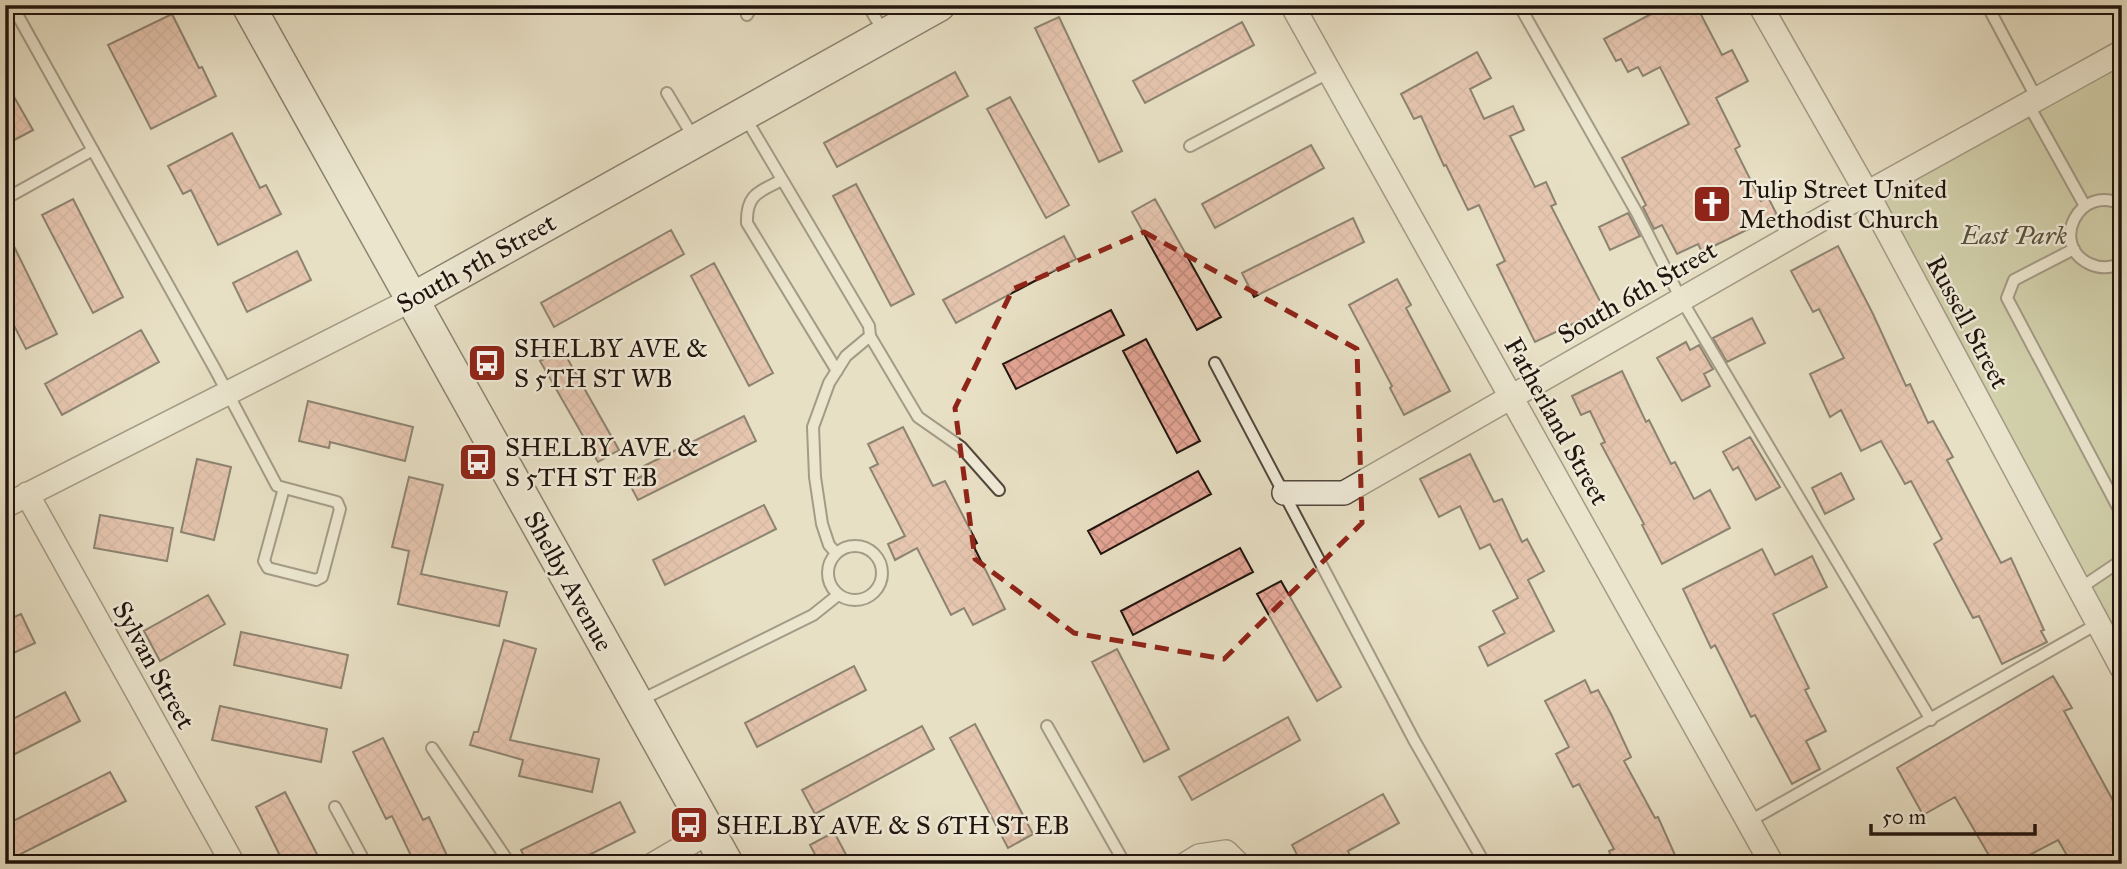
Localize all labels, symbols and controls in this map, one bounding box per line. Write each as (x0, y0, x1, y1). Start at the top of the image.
place label: Tulip Street United Methodist Church (1739, 173, 1947, 235)
church icon: Tulip Street United Methodist Church (1691, 183, 1733, 225)
street label: South 5th Street (391, 206, 561, 320)
park label: East Park (1960, 219, 2068, 251)
street label: South 6th Street (1552, 234, 1722, 350)
street label: Russell Street (1920, 250, 2016, 394)
place label: SHELBY AVE & S 5TH ST WB (514, 332, 708, 394)
street label: Fatherland Street (1498, 332, 1616, 510)
bus stop icon: SHELBY AVE & S 5TH ST WB (466, 342, 508, 384)
place label: SHELBY AVE & S 5TH ST EB (505, 431, 699, 493)
bus stop icon: SHELBY AVE & S 5TH ST EB (457, 441, 499, 483)
street label: Shelby Avenue (517, 505, 621, 657)
street label: Sylvan Street (106, 595, 202, 735)
scale bar (1871, 792, 2036, 836)
bus stop icon: SHELBY AVE & S 6TH ST EB (668, 804, 710, 846)
text: 50 m (1882, 804, 1927, 830)
place label: SHELBY AVE & S 6TH ST EB (716, 809, 1070, 841)

